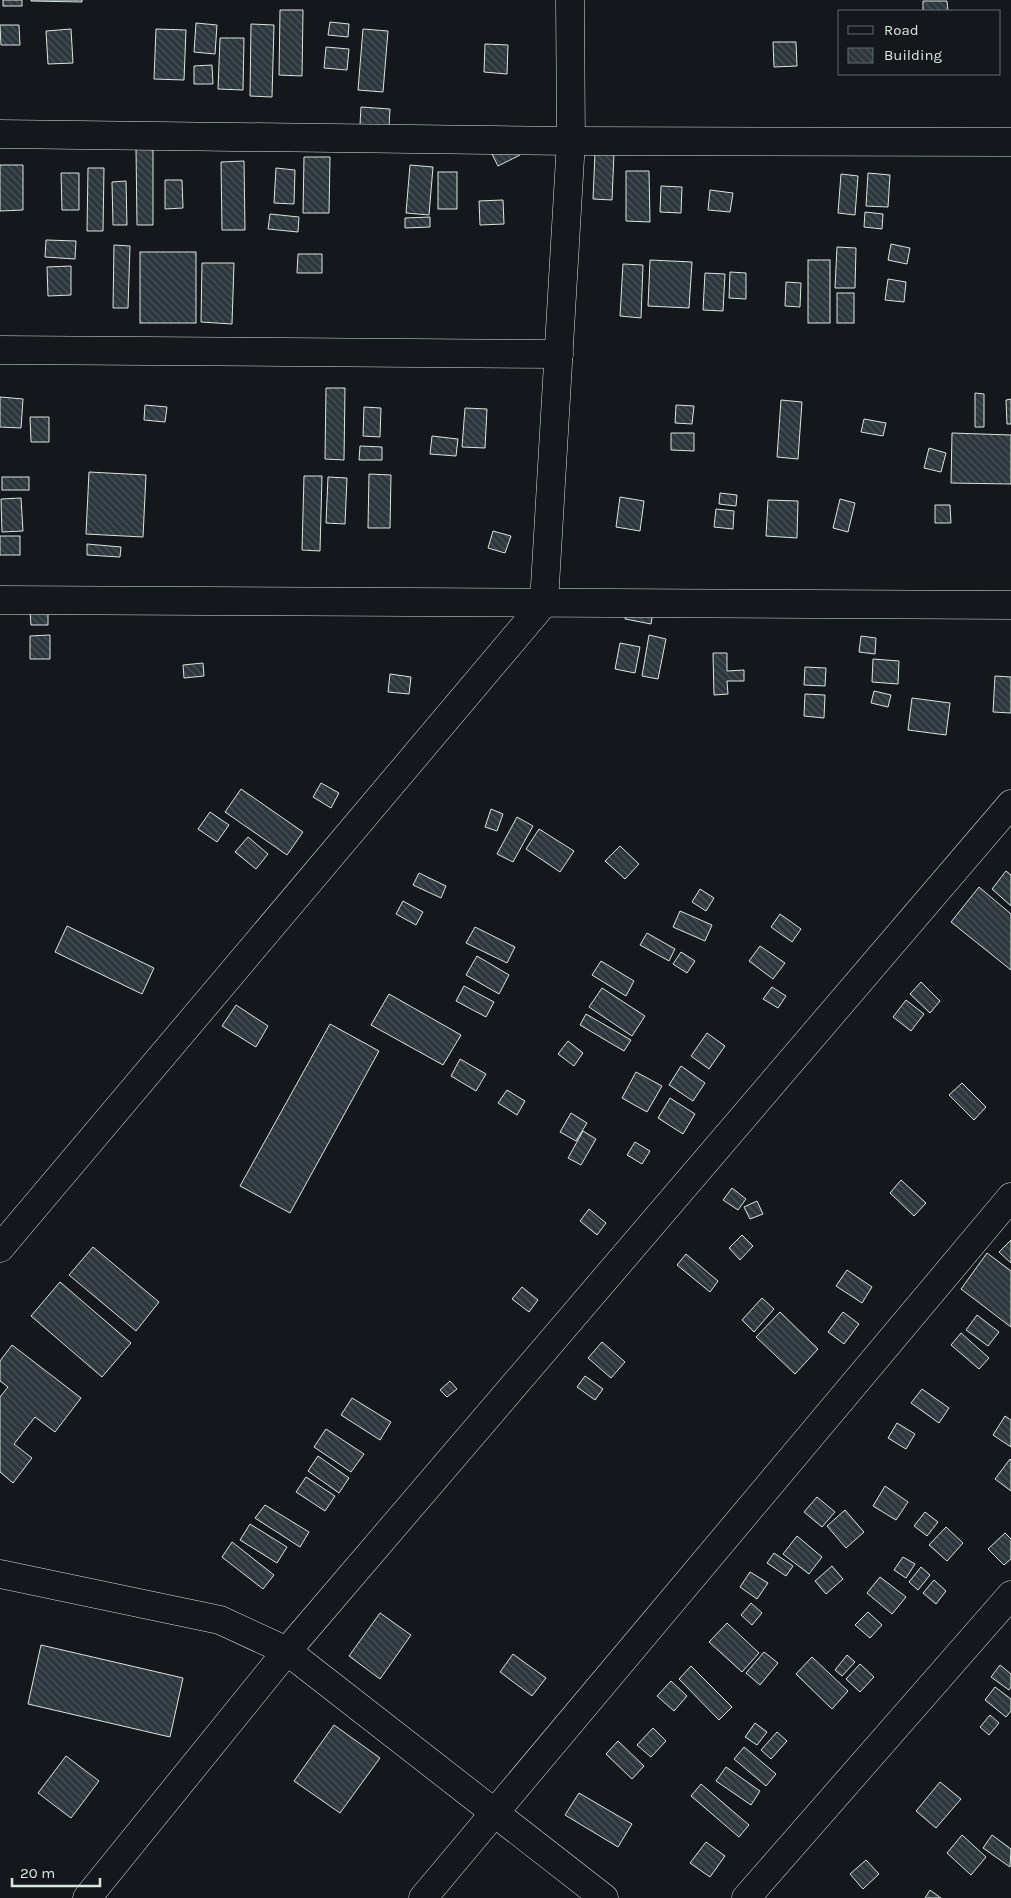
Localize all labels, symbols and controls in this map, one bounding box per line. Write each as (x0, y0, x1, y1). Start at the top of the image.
legend (838, 10, 1001, 75)
text: Road (884, 21, 919, 39)
text: Building (884, 46, 942, 64)
scale bar (12, 1856, 100, 1888)
text: 20 m (20, 1864, 55, 1882)

